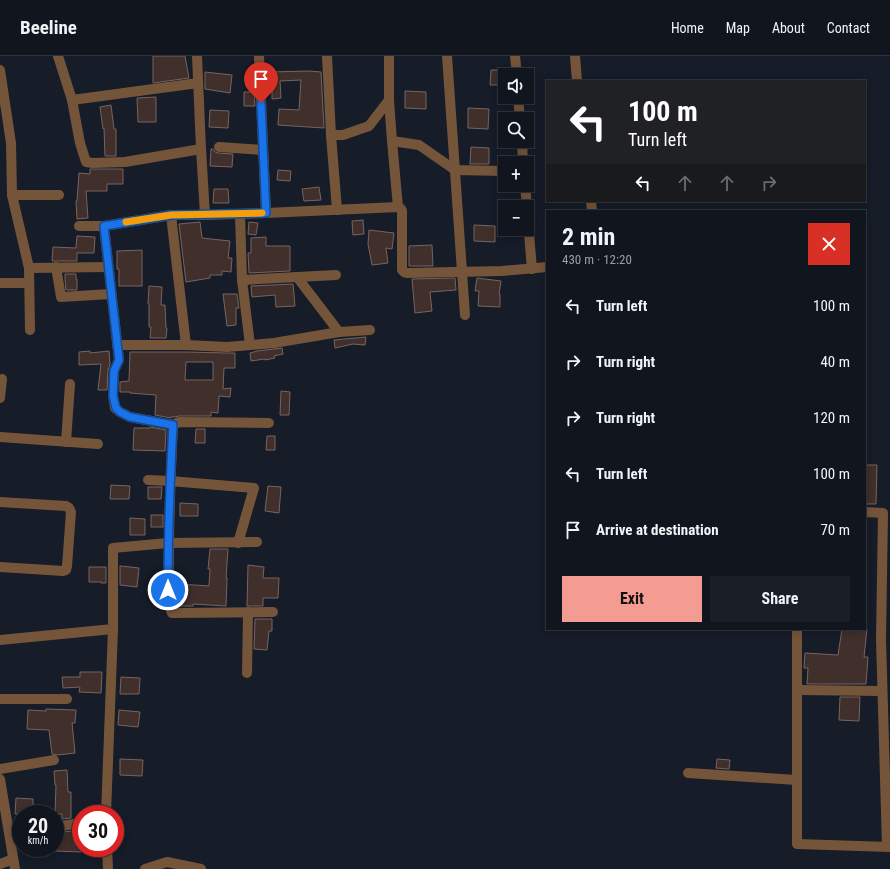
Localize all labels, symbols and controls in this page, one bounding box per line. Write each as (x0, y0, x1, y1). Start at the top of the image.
text: Beeline (20, 16, 77, 39)
text: Home (671, 20, 704, 36)
text: Map (726, 20, 750, 36)
text: About (772, 20, 805, 36)
text: Contact (827, 20, 870, 36)
pin (244, 62, 278, 103)
icon: arrive (250, 68, 272, 90)
map controls (498, 68, 534, 236)
button: sound (498, 68, 534, 104)
text: 100 m (628, 95, 698, 128)
icon: left (562, 96, 614, 148)
button: search (498, 112, 534, 148)
text: Turn left (628, 129, 687, 150)
button: + (498, 156, 534, 192)
icon: left (632, 172, 654, 194)
icon: ahead (674, 172, 696, 194)
icon: ahead (716, 172, 738, 194)
icon: right (758, 172, 780, 194)
button: − (498, 200, 534, 236)
text: 2 min (562, 223, 615, 251)
button: close (808, 223, 850, 265)
text: 430 m · 12:20 (562, 252, 632, 267)
icon: left (562, 295, 584, 317)
text: Turn left (596, 297, 647, 315)
text: 100 m (813, 297, 850, 315)
icon: right (562, 351, 584, 373)
text: Turn right (596, 353, 655, 371)
text: 40 m (820, 353, 850, 371)
icon: right (562, 407, 584, 429)
text: Turn right (596, 409, 655, 427)
text: 120 m (813, 409, 850, 427)
icon: left (562, 463, 584, 485)
text: Turn left (596, 465, 647, 483)
text: 100 m (813, 465, 850, 483)
icon: arrive (562, 519, 584, 541)
text: Arrive at destination (596, 521, 719, 539)
text: 70 m (820, 521, 850, 539)
position arrow (147, 569, 189, 611)
button: Exit (562, 576, 702, 622)
button: Share (710, 576, 850, 622)
speed limit sign: 30 (72, 805, 124, 857)
text: 20 (28, 814, 48, 838)
text: km/h (28, 835, 48, 846)

